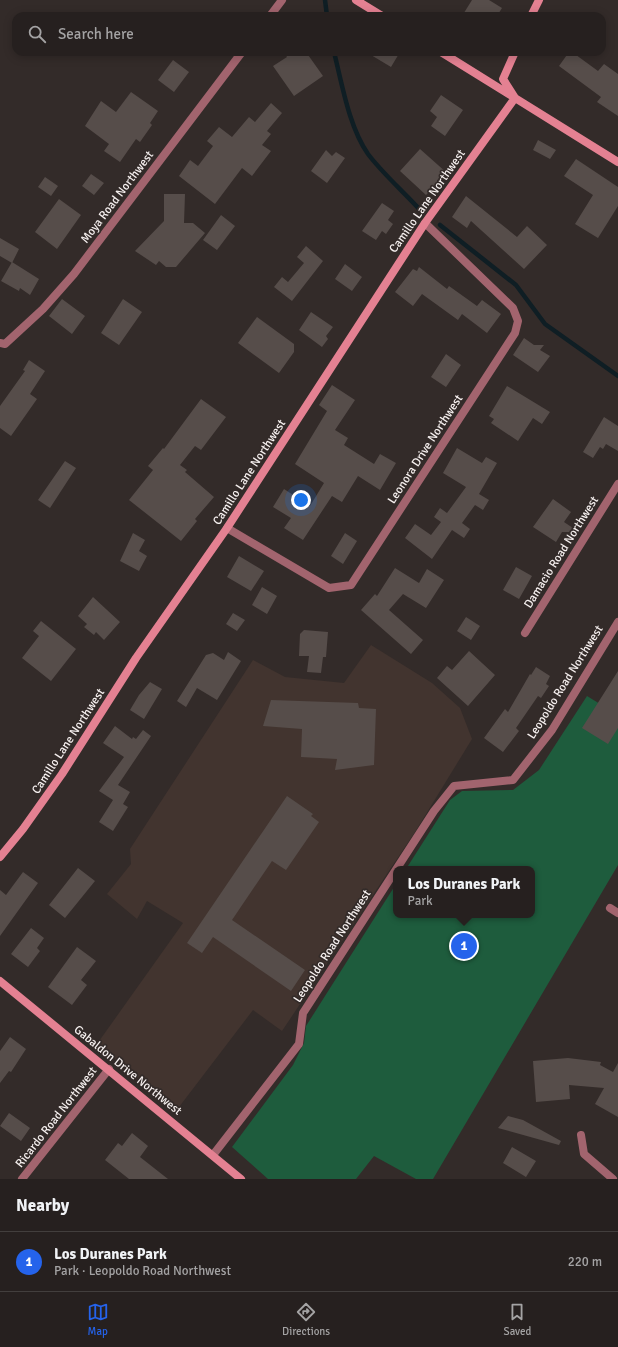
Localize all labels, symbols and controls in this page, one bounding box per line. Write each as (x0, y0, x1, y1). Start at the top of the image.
search box (12, 12, 606, 56)
icon: search (26, 23, 48, 45)
text: Search here (58, 25, 134, 43)
street label: Camillo Lane Northwest (386, 147, 469, 256)
street label: Moya Road Northwest (78, 148, 157, 246)
street label: Leonora Drive Northwest (385, 392, 466, 507)
street label: Camillo Lane Northwest (210, 417, 289, 528)
your location (291, 490, 311, 510)
street label: Damacio Road Northwest (521, 494, 602, 611)
street label: Leopoldo Road Northwest (524, 623, 607, 742)
street label: Camillo Lane Northwest (29, 686, 108, 797)
popup (393, 866, 535, 918)
text: Los Duranes Park (408, 875, 520, 893)
street label: Leopoldo Road Northwest (290, 887, 374, 1005)
text: Park (408, 893, 433, 909)
pin: 1 (451, 931, 477, 961)
street label: Gabaldon Drive Northwest (71, 1022, 185, 1119)
street label: Ricardo Road Northwest (12, 1064, 100, 1171)
text: Nearby (16, 1195, 69, 1216)
text: Los Duranes Park (54, 1245, 167, 1263)
text: 1 (25, 1254, 33, 1270)
text: 220 m (568, 1254, 602, 1270)
text: Park · Leopoldo Road Northwest (54, 1263, 231, 1279)
tab: Map (87, 1301, 109, 1338)
tab: Directions (282, 1301, 330, 1338)
tab: Saved (504, 1301, 531, 1338)

